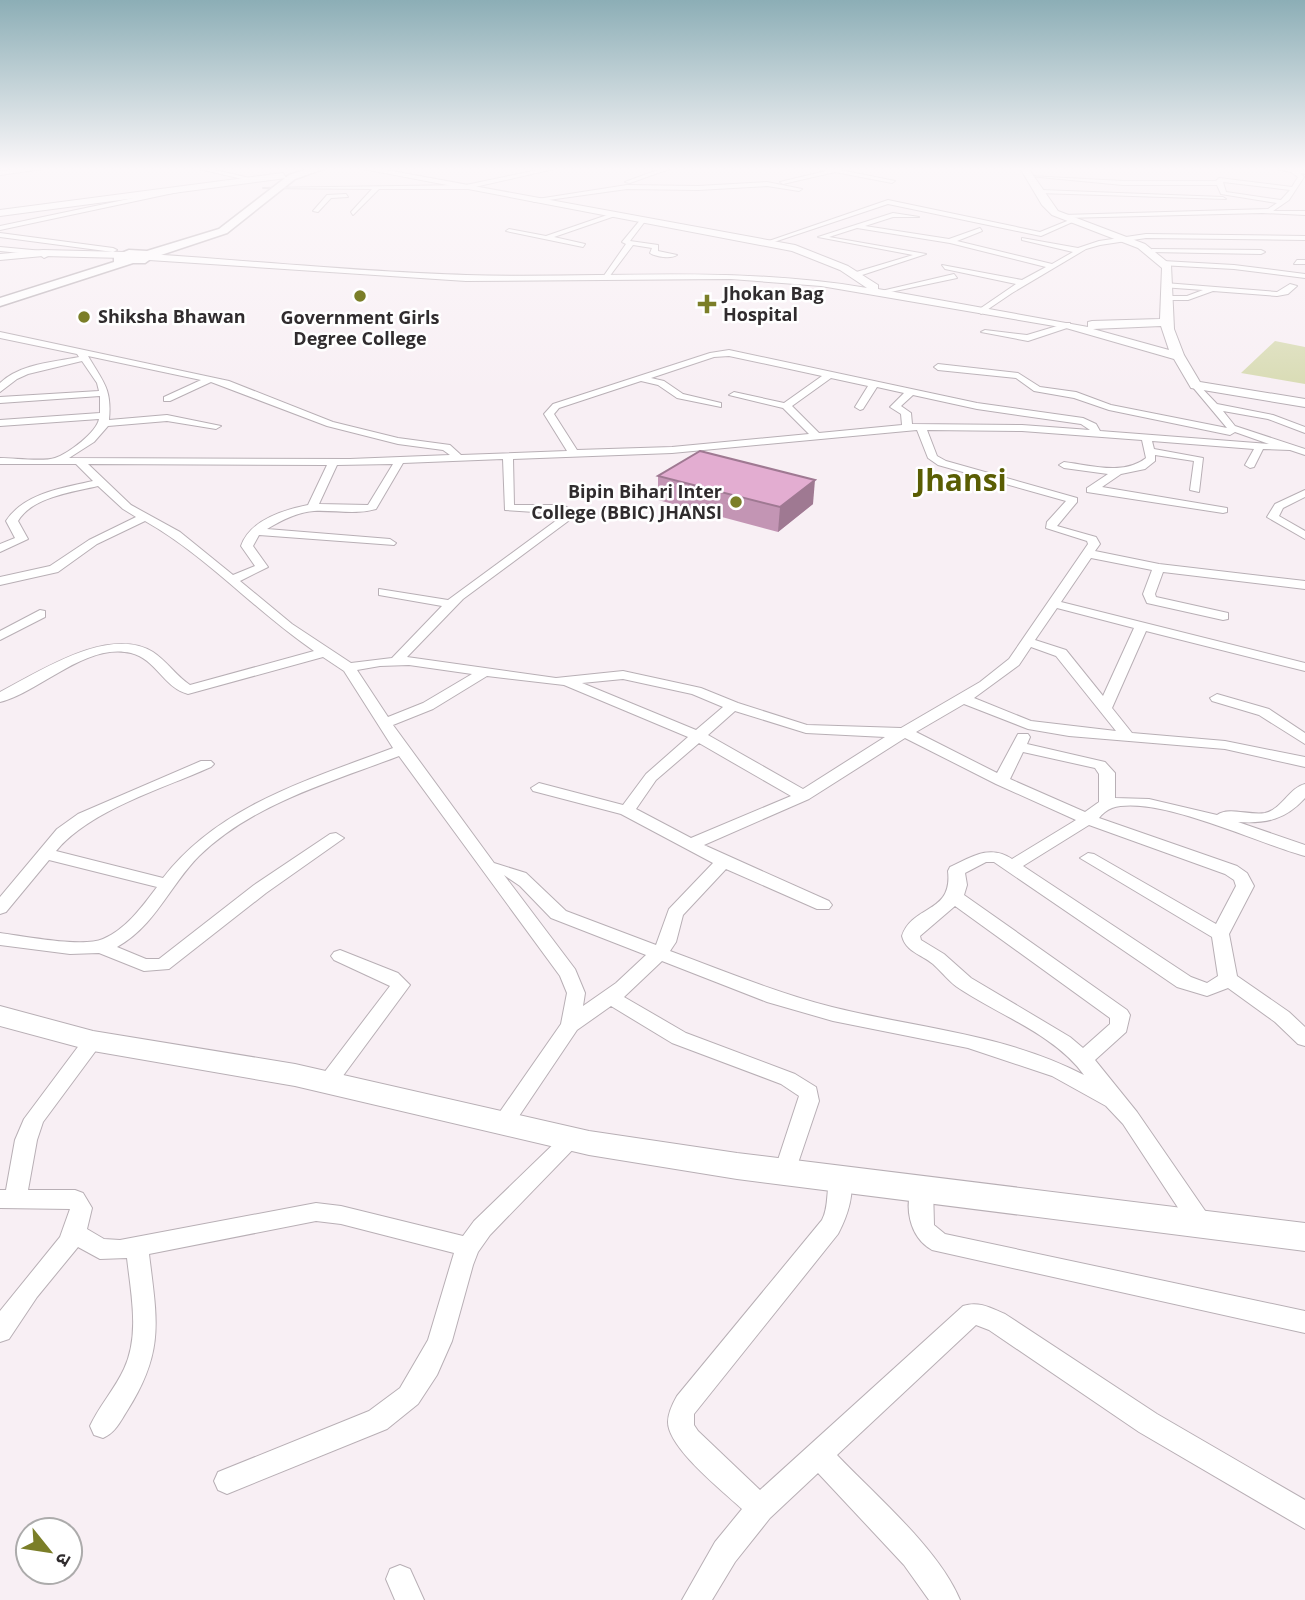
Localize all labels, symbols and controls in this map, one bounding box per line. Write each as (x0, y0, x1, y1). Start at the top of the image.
place label: Jhokan Bag Hospital (721, 281, 824, 326)
marker: Government Girls Degree College (352, 288, 368, 304)
marker: Jhokan Bag Hospital (697, 294, 717, 314)
place label: Shiksha Bhawan (98, 304, 246, 328)
place label: Government Girls Degree College (281, 305, 439, 350)
marker: Shiksha Bhawan (76, 309, 92, 325)
district label: Jhansi (912, 459, 1007, 500)
place label: Bipin Bihari Inter College (BBIC) JHANSI (531, 479, 722, 524)
marker: Bipin Bihari Inter College (BBIC) JHANSI (728, 494, 744, 510)
north arrow (14, 1516, 84, 1586)
text: उ (49, 1548, 78, 1572)

